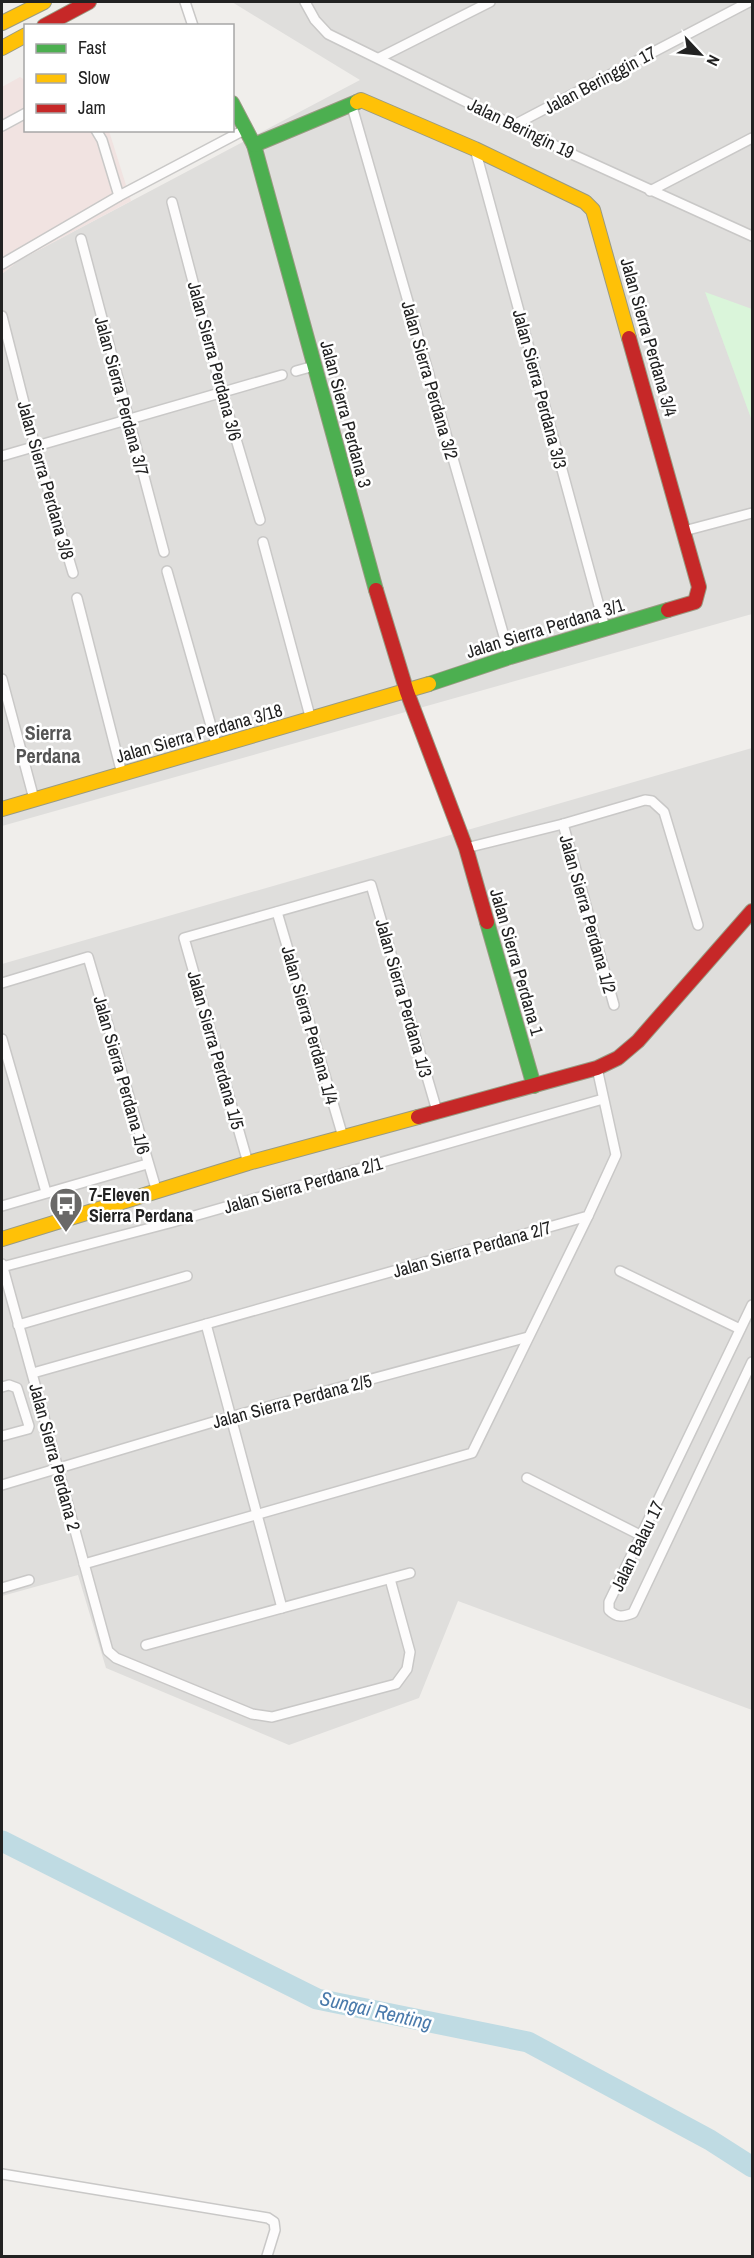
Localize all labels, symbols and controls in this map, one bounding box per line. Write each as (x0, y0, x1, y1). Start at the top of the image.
legend (24, 24, 234, 132)
north arrow (670, 24, 730, 84)
text: Fast (78, 35, 106, 60)
street label: Jalan Beringgin 17 (539, 40, 661, 120)
text: N (702, 51, 725, 70)
text: Slow (78, 65, 110, 90)
street label: Jalan Beringin 19 (464, 91, 578, 165)
text: Jam (78, 95, 106, 120)
street label: Jalan Sierra Perdana 3/4 (614, 255, 684, 419)
street label: Jalan Sierra Perdana 3/6 (182, 279, 248, 443)
street label: Jalan Sierra Perdana 3/2 (395, 298, 465, 462)
street label: Jalan Sierra Perdana 3/3 (507, 307, 573, 471)
street label: Jalan Sierra Perdana 3/7 (89, 314, 155, 478)
street label: Jalan Sierra Perdana 3 (314, 337, 378, 491)
street label: Jalan Sierra Perdana 3/8 (11, 398, 81, 562)
street label: Jalan Sierra Perdana 3/1 (463, 592, 628, 664)
street label: Jalan Sierra Perdana 3/18 (113, 697, 285, 769)
district label: Sierra Perdana (16, 719, 80, 769)
street label: Jalan Sierra Perdana 1/2 (553, 832, 623, 996)
street label: Jalan Sierra Perdana 1 (484, 886, 550, 1039)
street label: Jalan Sierra Perdana 1/3 (369, 916, 439, 1080)
street label: Jalan Sierra Perdana 1/4 (275, 943, 345, 1107)
street label: Jalan Sierra Perdana 1/5 (181, 968, 251, 1132)
street label: Jalan Sierra Perdana 1/6 (87, 993, 157, 1157)
street label: Jalan Sierra Perdana 2/1 (221, 1150, 386, 1220)
place label: 7-Eleven Sierra Perdana (89, 1182, 194, 1228)
bus stop icon: 7-Eleven Sierra Perdana (48, 1186, 84, 1233)
street label: Jalan Sierra Perdana 2/7 (390, 1214, 554, 1284)
street label: Jalan Sierra Perdana 2/5 (210, 1368, 374, 1434)
street label: Jalan Sierra Perdana 2 (23, 1380, 87, 1534)
street label: Jalan Balau 17 (604, 1497, 670, 1595)
water label: Sungai Renting (317, 1984, 435, 2036)

